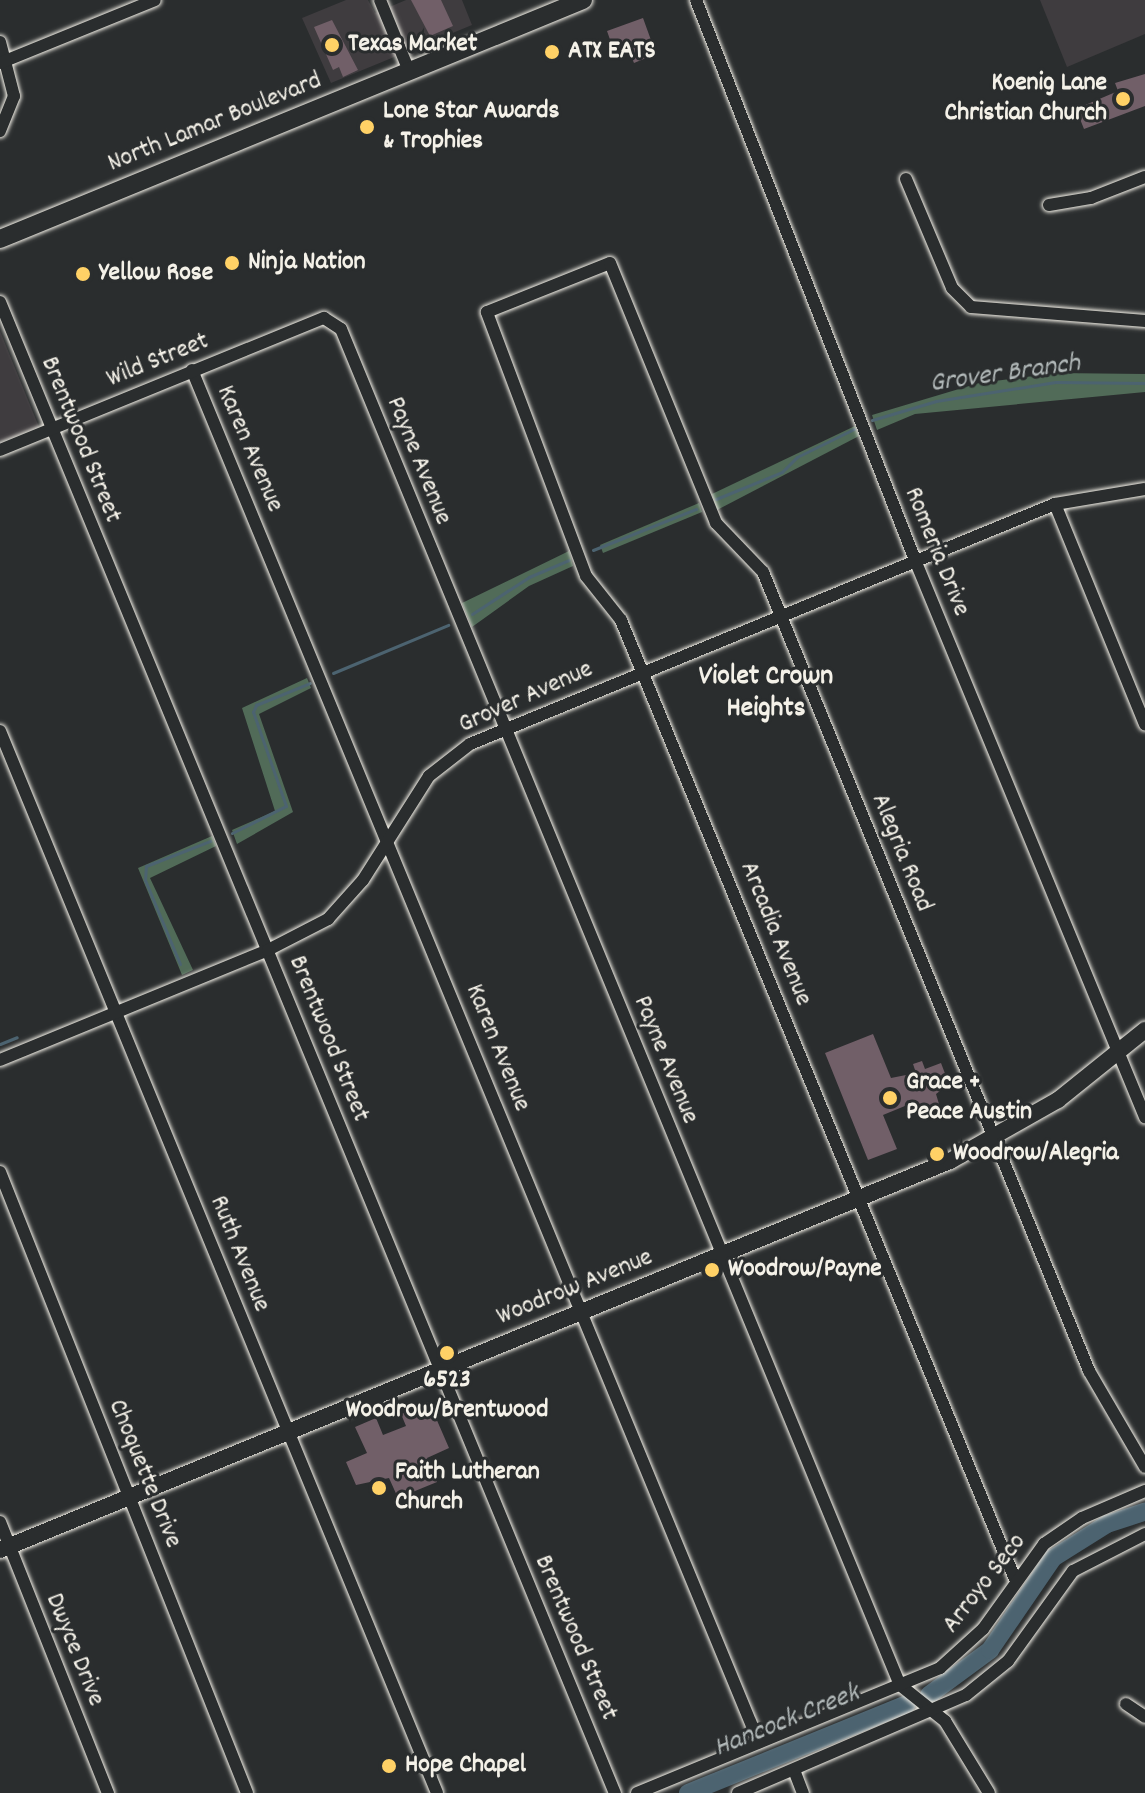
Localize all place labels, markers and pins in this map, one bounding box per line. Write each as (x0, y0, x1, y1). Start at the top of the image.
place label: Texas Market (348, 29, 477, 61)
marker: Texas Market (323, 36, 341, 54)
place label: ATX EATS (568, 36, 656, 68)
marker: ATX EATS (543, 43, 561, 61)
place label: Koenig Lane Christian Church (944, 68, 1107, 130)
marker: Koenig Lane Christian Church (1114, 90, 1132, 108)
place label: Lone Star Awards & Trophies (383, 96, 559, 158)
marker: Lone Star Awards & Trophies (358, 118, 376, 136)
place label: Ninja Nation (248, 247, 366, 279)
marker: Ninja Nation (223, 254, 241, 272)
place label: Yellow Rose (99, 258, 213, 290)
marker: Yellow Rose (74, 265, 92, 283)
place label: Grace + Peace Austin (906, 1067, 1032, 1128)
marker: Grace + Peace Austin (881, 1089, 899, 1107)
place label: Woodrow/Alegria (953, 1138, 1118, 1170)
marker: Woodrow/Alegria (928, 1145, 946, 1163)
place label: Woodrow/Payne (728, 1254, 882, 1286)
marker: Woodrow/Payne (703, 1261, 721, 1279)
marker: 6523 Woodrow/Brentwood (438, 1344, 456, 1362)
place label: 6523 Woodrow/Brentwood (346, 1365, 548, 1426)
place label: Faith Lutheran Church (395, 1457, 540, 1518)
marker: Faith Lutheran Church (370, 1479, 388, 1497)
place label: Hope Chapel (405, 1750, 526, 1782)
marker: Hope Chapel (380, 1757, 398, 1775)

